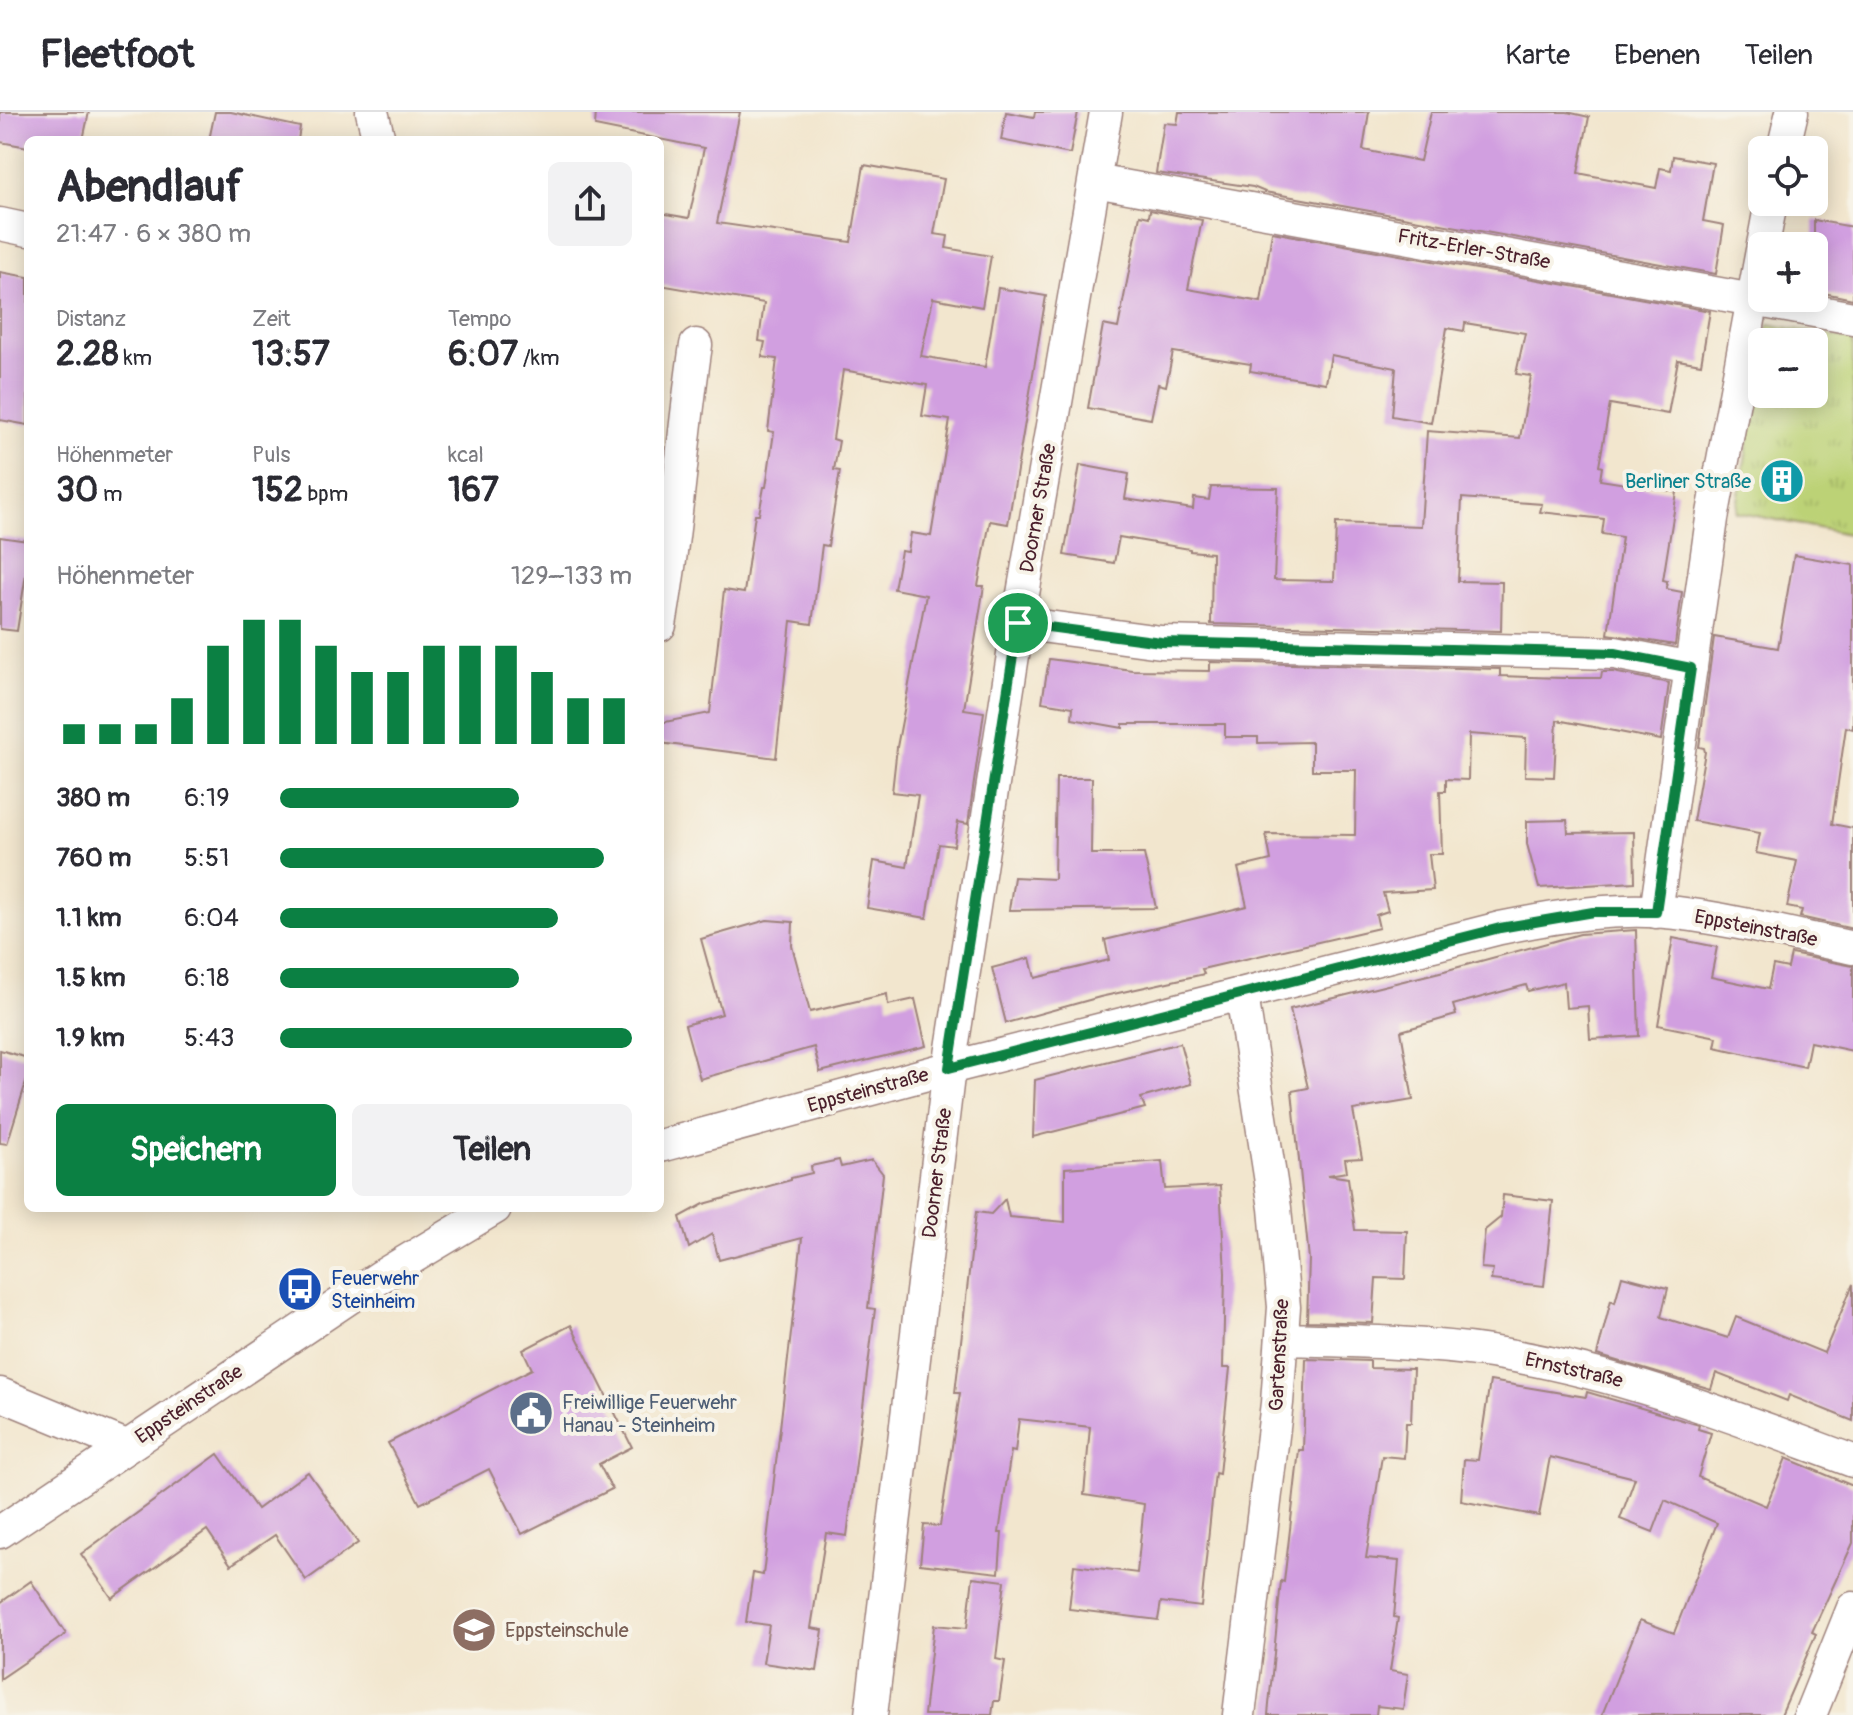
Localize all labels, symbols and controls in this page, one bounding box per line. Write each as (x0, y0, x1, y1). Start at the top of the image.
text: Fleetfoot (40, 31, 194, 79)
text: Karte (1505, 38, 1570, 73)
text: Ebenen (1614, 38, 1701, 73)
text: Teilen (1745, 38, 1813, 73)
map controls (1748, 136, 1828, 408)
button: locate (1748, 136, 1828, 216)
text: Abendlauf (56, 160, 243, 215)
button: share (548, 162, 632, 246)
text: 21:47 · 6 × 380 m (56, 218, 251, 250)
street label: Fritz-Erler-Straße (1396, 223, 1552, 275)
button: + (1748, 232, 1828, 312)
text: Distanz (56, 305, 126, 333)
text: Zeit (252, 305, 291, 333)
text: Tempo (448, 305, 511, 333)
button: − (1748, 328, 1828, 408)
text: 2.28 (56, 333, 119, 376)
text: 13:57 (252, 333, 330, 376)
text: 6:07 (448, 333, 518, 376)
text: km (119, 344, 152, 372)
text: /km (518, 344, 559, 372)
text: Höhenmeter (56, 441, 173, 469)
text: Puls (252, 441, 290, 469)
text: kcal (448, 441, 484, 469)
street label: Doorner Straße (1014, 441, 1062, 575)
building icon: Berliner Straße (1758, 457, 1806, 505)
text: 30 (56, 469, 98, 512)
text: 152 (252, 469, 303, 512)
text: 167 (448, 469, 499, 512)
place label: Berliner Straße (1625, 469, 1751, 494)
text: m (98, 480, 123, 508)
text: bpm (303, 480, 348, 508)
text: Höhenmeter (56, 560, 194, 592)
text: 129–133 m (511, 560, 632, 592)
pin (984, 589, 1052, 657)
icon: arrive (996, 601, 1040, 645)
text: 380 m (56, 782, 130, 814)
text: 6:19 (184, 782, 230, 814)
text: 760 m (56, 842, 131, 874)
text: 5:51 (184, 842, 229, 874)
text: 1.1 km (56, 902, 122, 934)
text: 6:04 (184, 902, 239, 934)
street label: Eppsteinstraße (1692, 904, 1820, 952)
text: 1.5 km (56, 962, 126, 994)
text: 6:18 (184, 962, 229, 994)
text: 1.9 km (56, 1022, 125, 1054)
text: 5:43 (184, 1022, 235, 1054)
street label: Eppsteinstraße (805, 1062, 932, 1118)
button: Speichern (56, 1104, 336, 1196)
button: Teilen (352, 1104, 632, 1196)
street label: Doorner Straße (917, 1106, 957, 1239)
bus stop icon: Feuerwehr Steinheim (276, 1265, 324, 1313)
place label: Feuerwehr Steinheim (331, 1266, 419, 1314)
street label: Gartenstraße (1264, 1298, 1294, 1412)
street label: Ernststraße (1523, 1347, 1625, 1393)
street label: Eppsteinstraße (130, 1359, 248, 1449)
public building icon: Freiwillige Feuerwehr Hanau - Steinheim (507, 1389, 555, 1437)
place label: Freiwillige Feuerwehr Hanau - Steinheim (562, 1390, 737, 1438)
school or university icon: Eppsteinschule (450, 1606, 498, 1654)
place label: Eppsteinschule (505, 1618, 629, 1643)

